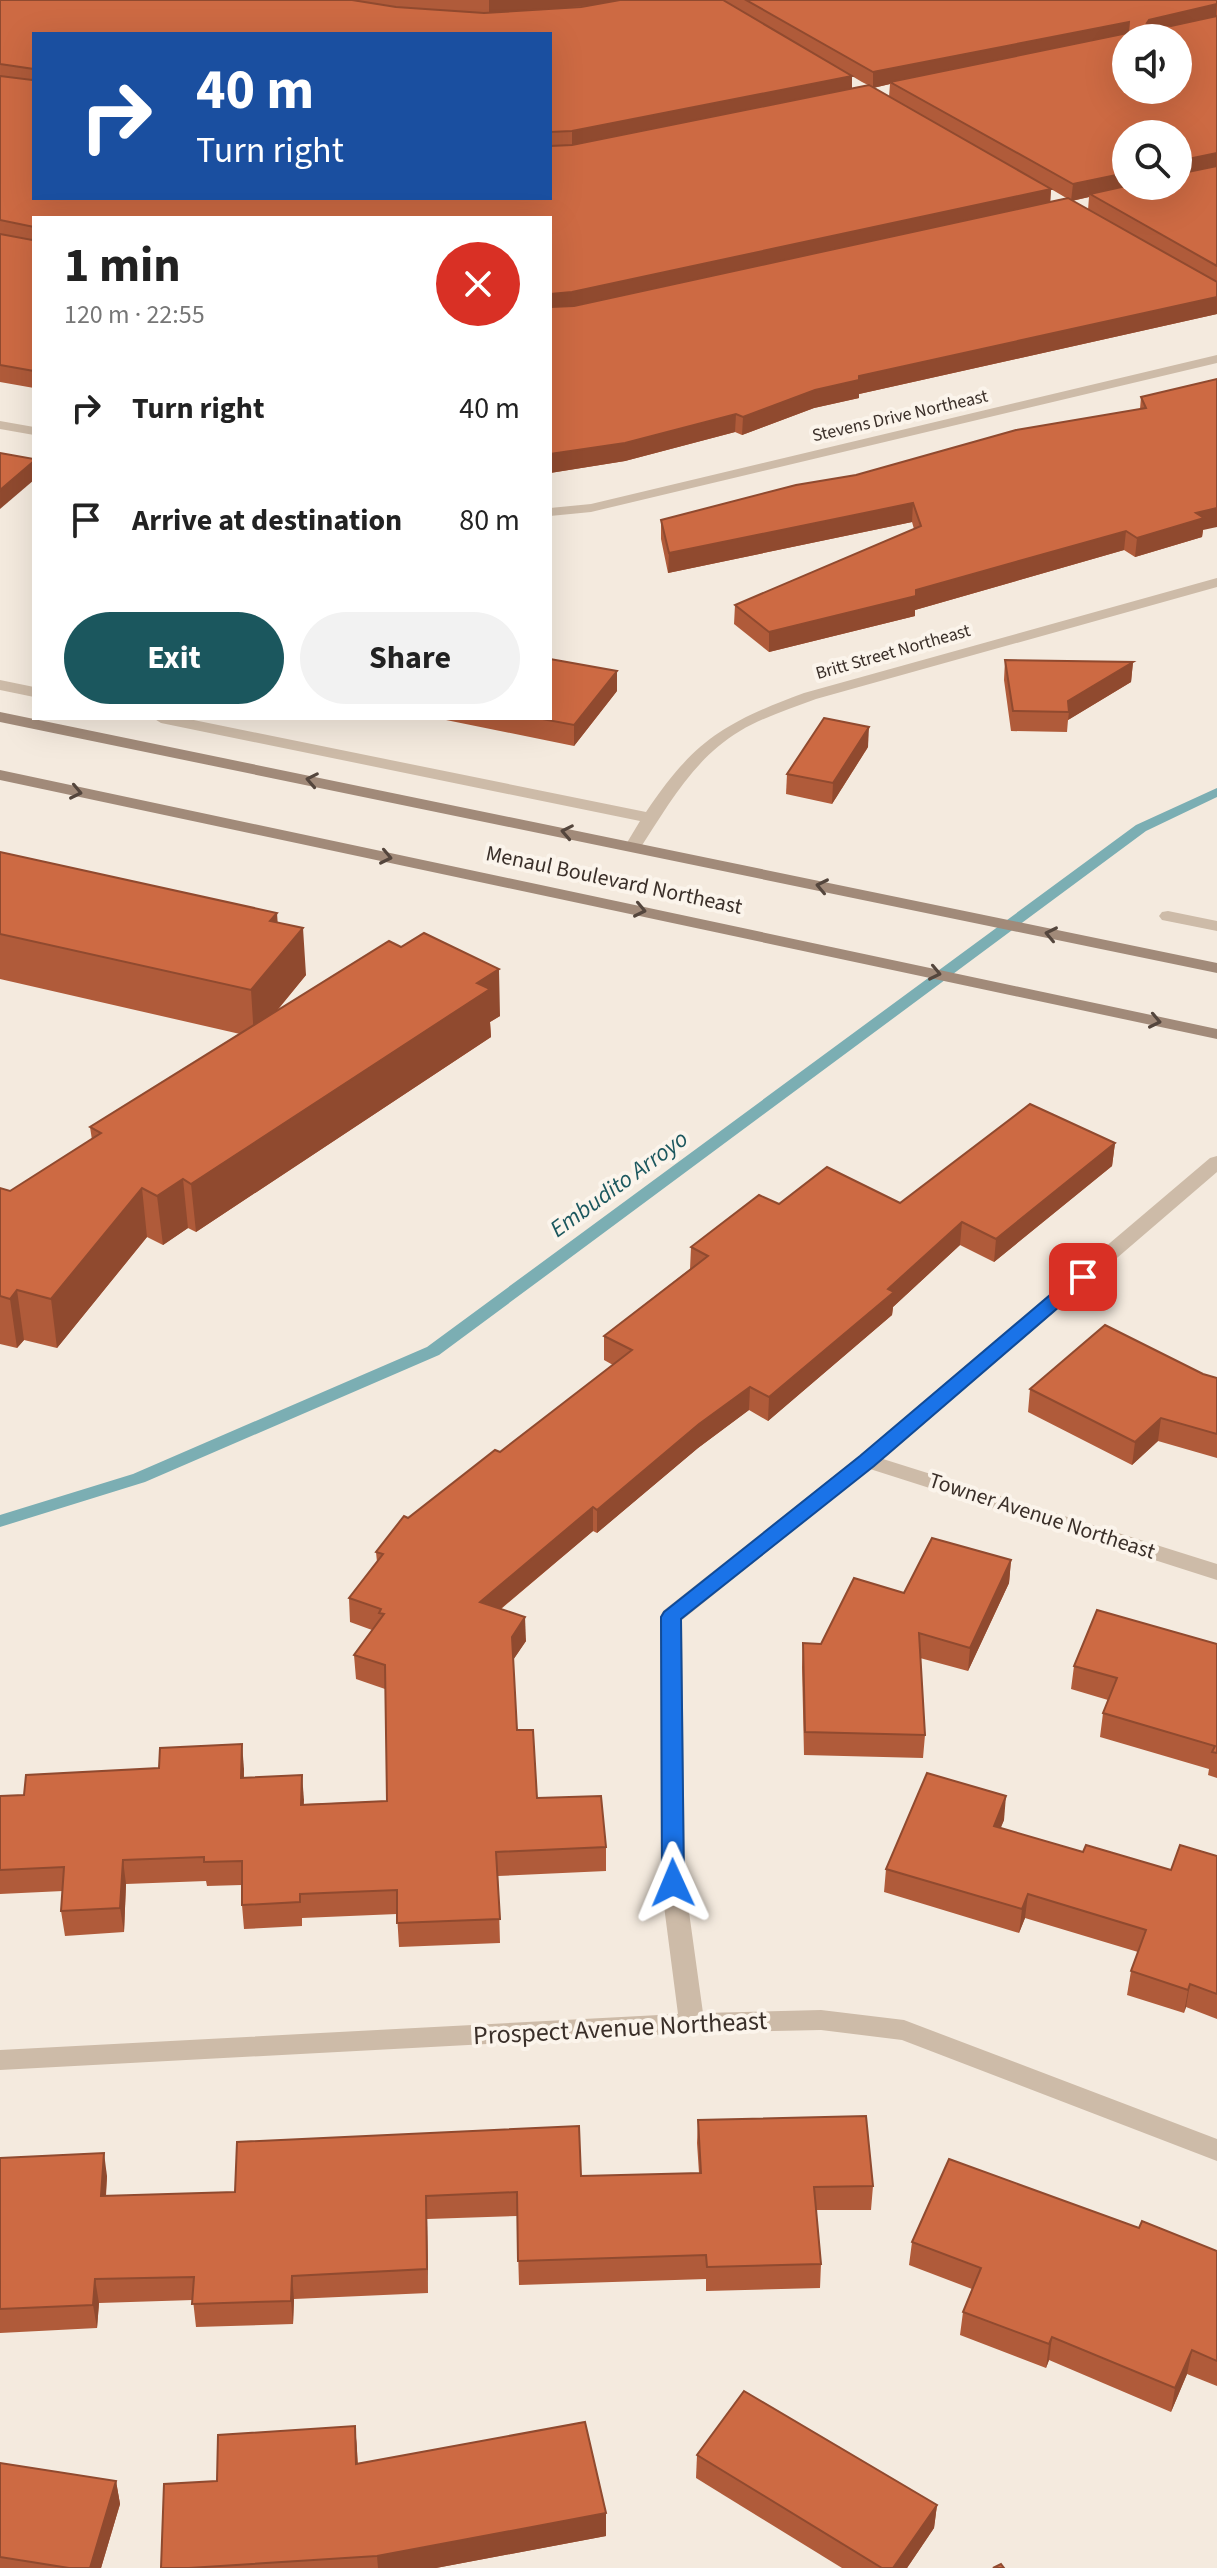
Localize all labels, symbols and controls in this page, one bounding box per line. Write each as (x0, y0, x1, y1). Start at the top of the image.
map controls (1112, 24, 1192, 200)
button: sound (1112, 24, 1192, 104)
text: 40 m (196, 51, 314, 130)
icon: right (64, 64, 168, 168)
button: search (1112, 120, 1192, 200)
text: Turn right (196, 125, 344, 176)
text: 1 min (64, 232, 181, 300)
button: close (436, 242, 520, 326)
text: 120 m · 22:55 (64, 296, 205, 333)
street label: Stevens Drive Northeast (810, 384, 990, 448)
icon: right (64, 386, 108, 430)
text: Turn right (132, 387, 264, 430)
text: 40 m (459, 387, 520, 430)
icon: arrive (64, 498, 108, 542)
text: Arrive at destination (132, 499, 402, 542)
text: 80 m (459, 499, 520, 542)
button: Exit (64, 612, 284, 704)
button: Share (300, 612, 520, 704)
street label: Britt Street Northeast (813, 618, 973, 686)
one-way arrow (306, 773, 319, 790)
one-way arrow (70, 782, 83, 799)
one-way arrow (561, 824, 574, 841)
street label: Menaul Boulevard Northeast (483, 837, 746, 923)
one-way arrow (378, 848, 392, 865)
one-way arrow (815, 878, 828, 895)
one-way arrow (633, 901, 647, 918)
one-way arrow (1045, 926, 1058, 943)
one-way arrow (927, 964, 941, 981)
one-way arrow (1148, 1012, 1161, 1029)
water label: Embudito Arroyo (543, 1122, 695, 1246)
pin (1049, 1243, 1117, 1311)
icon: arrive (1061, 1255, 1105, 1299)
street label: Towner Avenue Northeast (925, 1464, 1160, 1568)
position arrow (631, 1841, 715, 1925)
street label: Prospect Avenue Northeast (472, 2002, 768, 2054)

